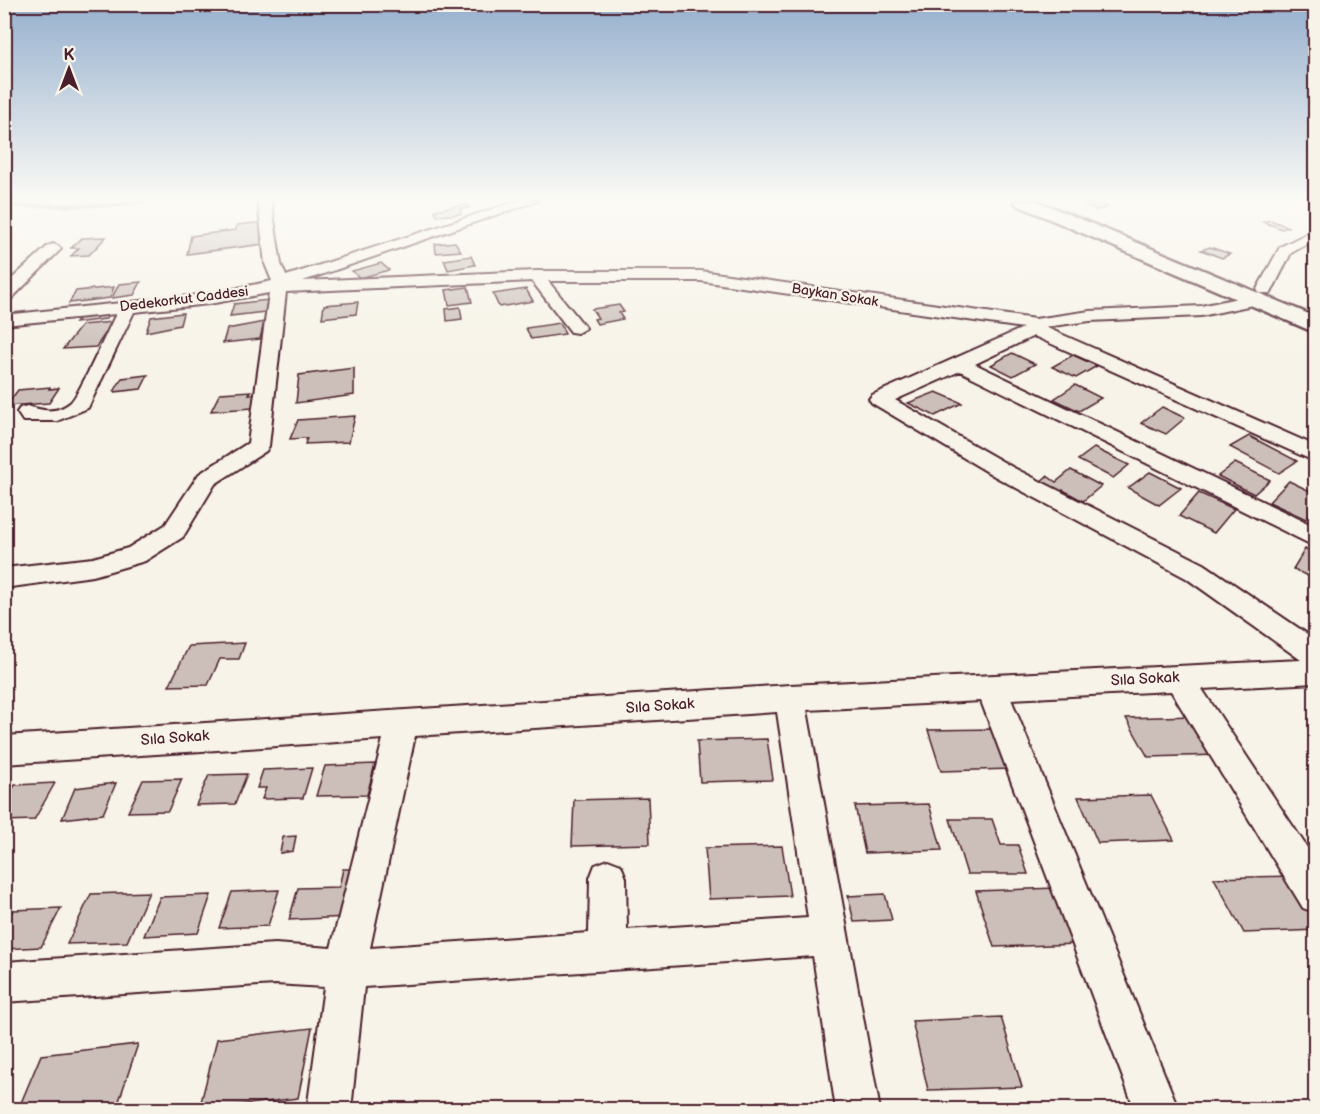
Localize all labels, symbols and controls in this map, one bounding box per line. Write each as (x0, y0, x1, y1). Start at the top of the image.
north arrow (39, 39, 99, 99)
text: K (64, 46, 75, 65)
street label: Baykan Sokak (790, 280, 880, 310)
street label: Dedekorkut Caddesi (119, 283, 249, 315)
street label: Sıla Sokak (1110, 668, 1180, 690)
street label: Sıla Sokak (625, 694, 696, 718)
street label: Sıla Sokak (140, 726, 211, 750)

